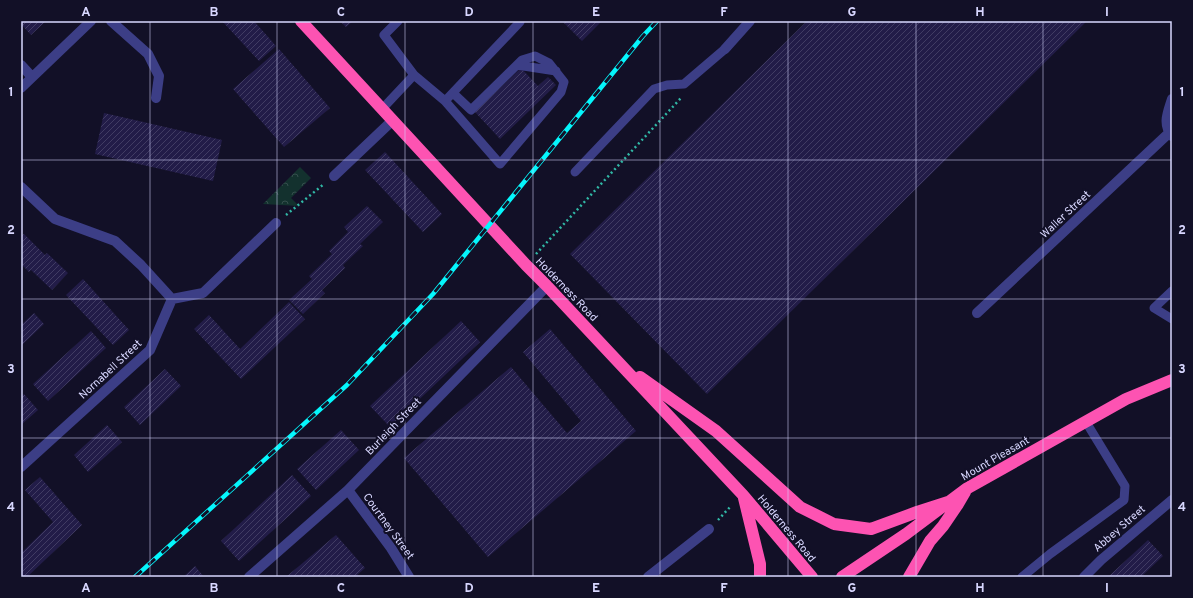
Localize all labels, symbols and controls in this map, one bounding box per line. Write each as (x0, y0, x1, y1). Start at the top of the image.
text: A (81, 5, 91, 21)
text: B (210, 5, 219, 21)
text: C (337, 5, 345, 21)
text: D (464, 5, 474, 21)
text: E (592, 5, 600, 21)
text: F (720, 5, 728, 21)
text: G (848, 5, 857, 21)
text: H (975, 5, 985, 21)
text: I (1105, 5, 1109, 21)
text: 1 (8, 85, 14, 101)
text: 1 (1179, 85, 1185, 101)
street label: Waller Street (1038, 188, 1094, 242)
text: 2 (7, 223, 15, 239)
text: 2 (1178, 223, 1186, 239)
street label: Holderness Road (532, 255, 600, 325)
street label: Nornabell Street (76, 337, 145, 402)
text: 3 (7, 362, 15, 378)
text: 3 (1178, 362, 1186, 378)
street label: Burleigh Street (363, 395, 425, 458)
street label: Mount Pleasant (959, 434, 1032, 484)
street label: Courtney Street (359, 491, 417, 562)
street label: Holderness Road (754, 492, 819, 565)
text: 4 (7, 500, 15, 516)
text: 4 (1178, 500, 1186, 516)
street label: Abbey Street (1091, 502, 1149, 555)
text: A (81, 581, 91, 597)
text: B (210, 581, 219, 597)
text: C (337, 581, 345, 597)
text: D (464, 581, 474, 597)
text: E (592, 581, 600, 597)
text: F (720, 581, 728, 597)
text: G (848, 581, 857, 597)
text: H (975, 581, 985, 597)
text: I (1105, 581, 1109, 597)

